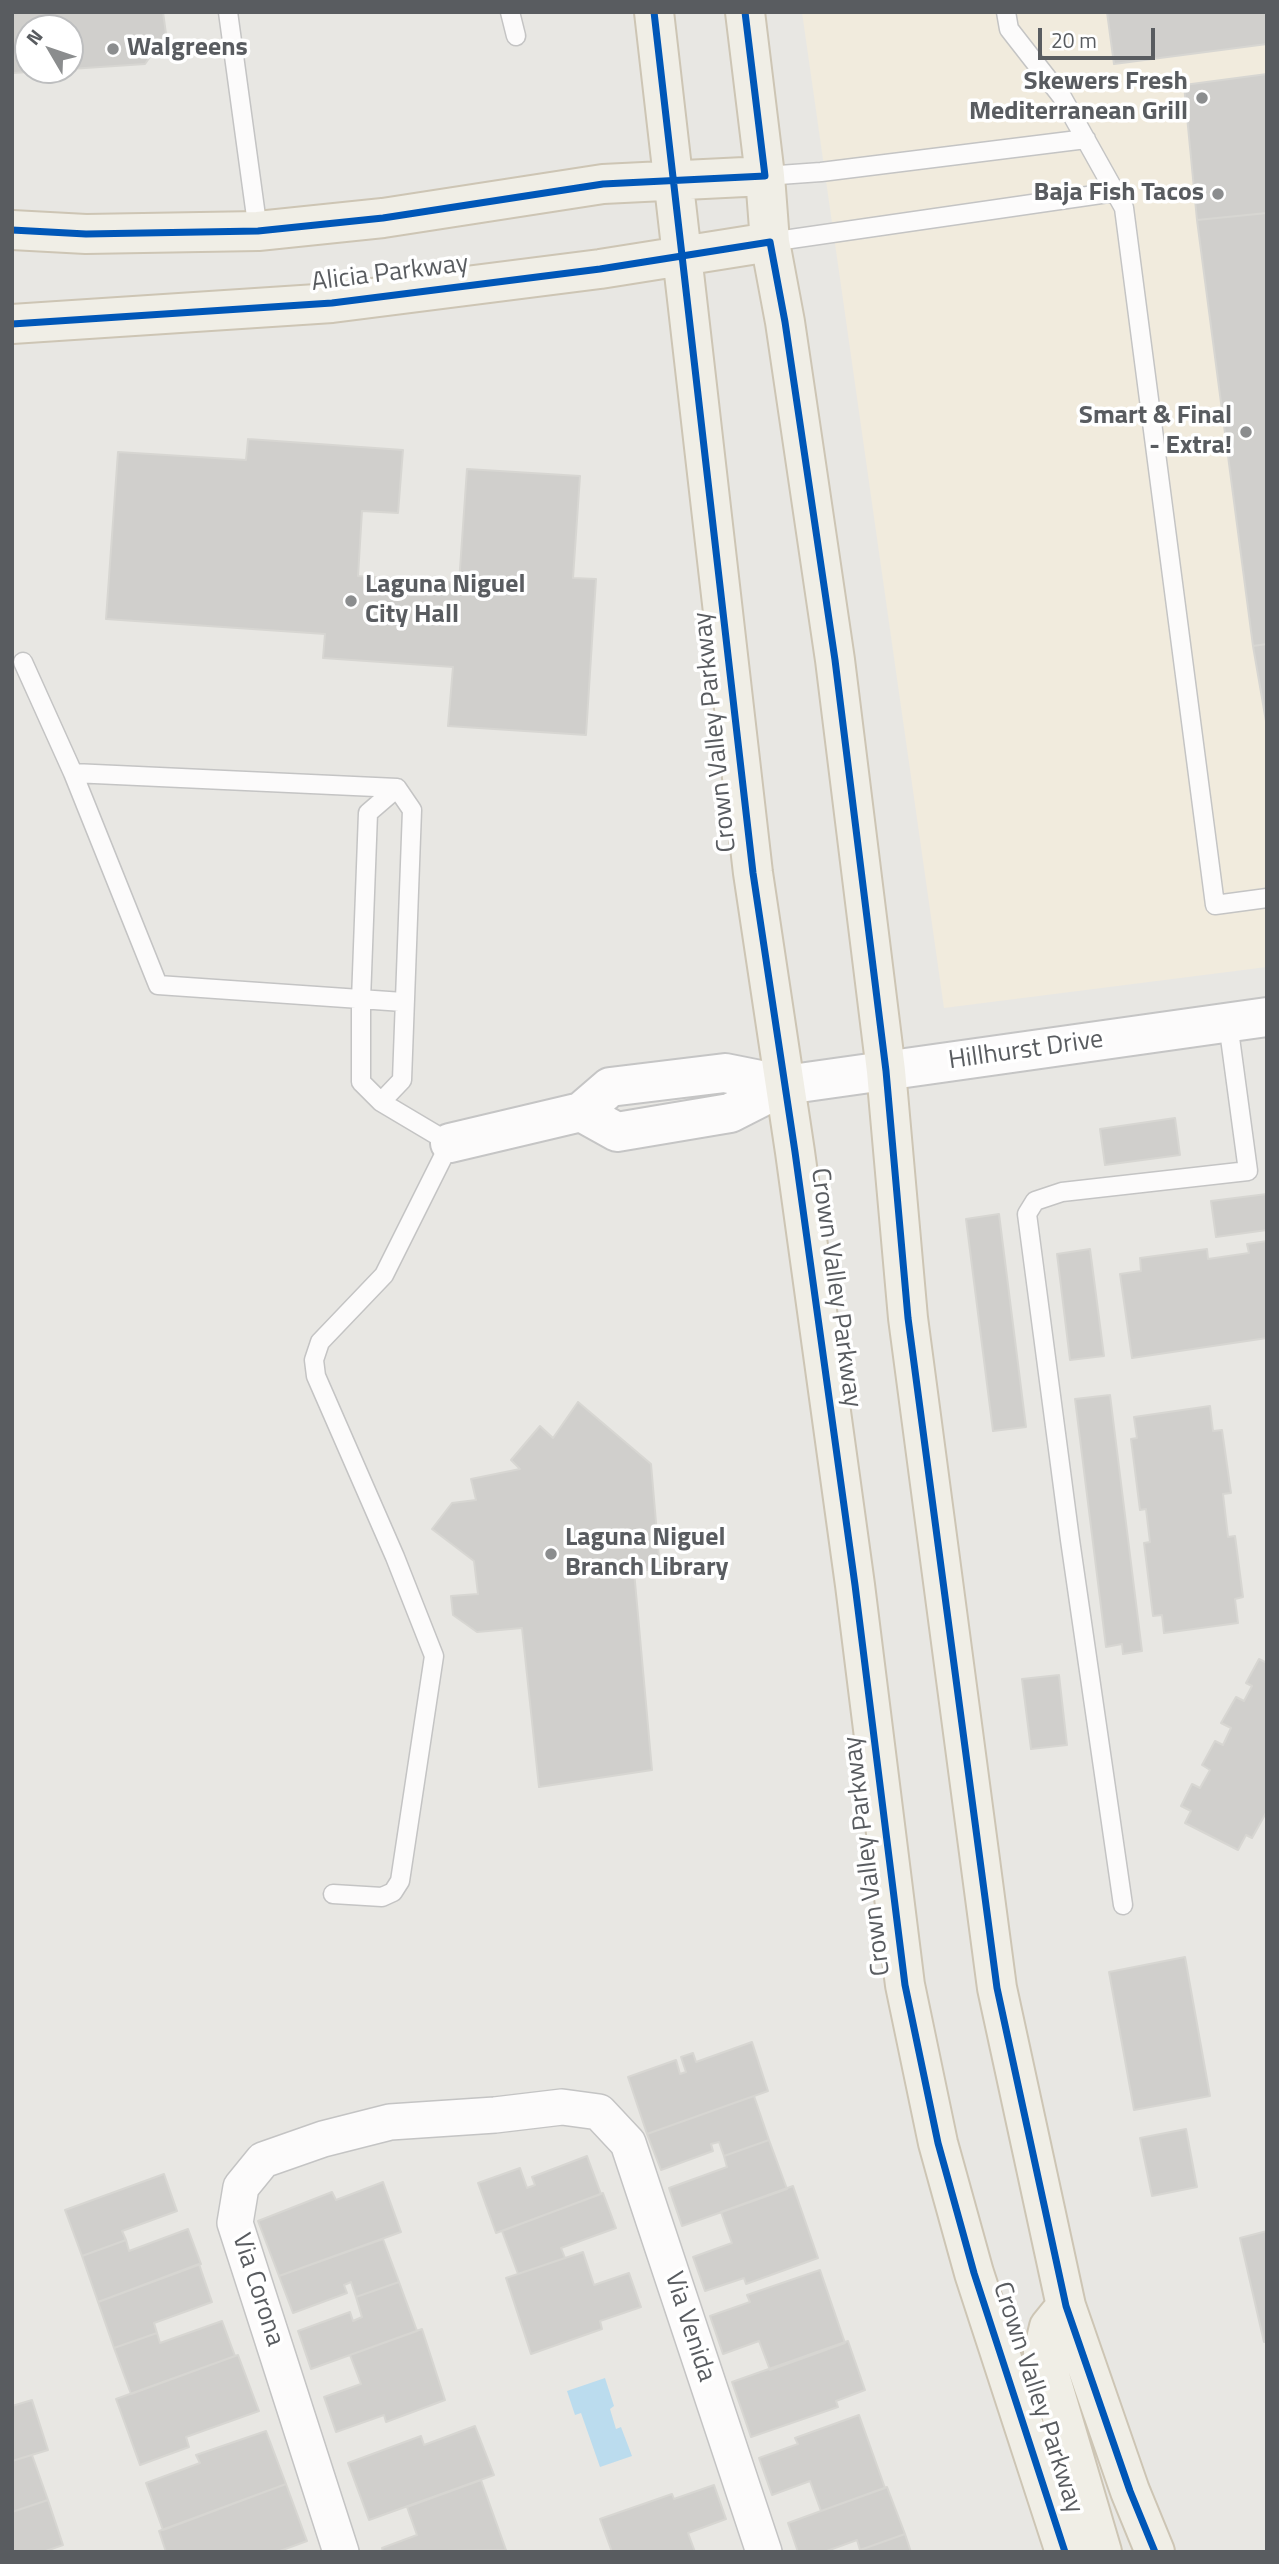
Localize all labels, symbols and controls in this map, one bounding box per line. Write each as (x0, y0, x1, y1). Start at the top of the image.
north arrow (14, 14, 84, 84)
scale bar (1041, 14, 1158, 58)
text: N (18, 22, 49, 51)
text: 20 m (1051, 24, 1097, 56)
place label: Walgreens (127, 33, 248, 65)
marker: Walgreens (105, 41, 121, 57)
place label: Skewers Fresh Mediterranean Grill (969, 67, 1188, 128)
marker: Skewers Fresh Mediterranean Grill (1194, 90, 1210, 106)
place label: Baja Fish Tacos (1034, 178, 1204, 210)
marker: Baja Fish Tacos (1210, 186, 1226, 202)
street label: Alicia Parkway (310, 249, 470, 299)
place label: Smart & Final - Extra! (1079, 401, 1232, 462)
marker: Smart & Final - Extra! (1238, 424, 1254, 440)
place label: Laguna Niguel City Hall (365, 570, 525, 632)
marker: Laguna Niguel City Hall (343, 593, 359, 609)
street label: Crown Valley Parkway (688, 610, 744, 854)
street label: Hillhurst Drive (947, 1025, 1105, 1077)
street label: Crown Valley Parkway (803, 1166, 867, 1410)
place label: Laguna Niguel Branch Library (565, 1523, 729, 1584)
marker: Laguna Niguel Branch Library (543, 1546, 559, 1562)
street label: Crown Valley Parkway (838, 1734, 898, 1978)
street label: Via Corona (224, 2230, 290, 2350)
street label: Via Venida (657, 2268, 721, 2386)
street label: Crown Valley Parkway (985, 2278, 1089, 2518)

